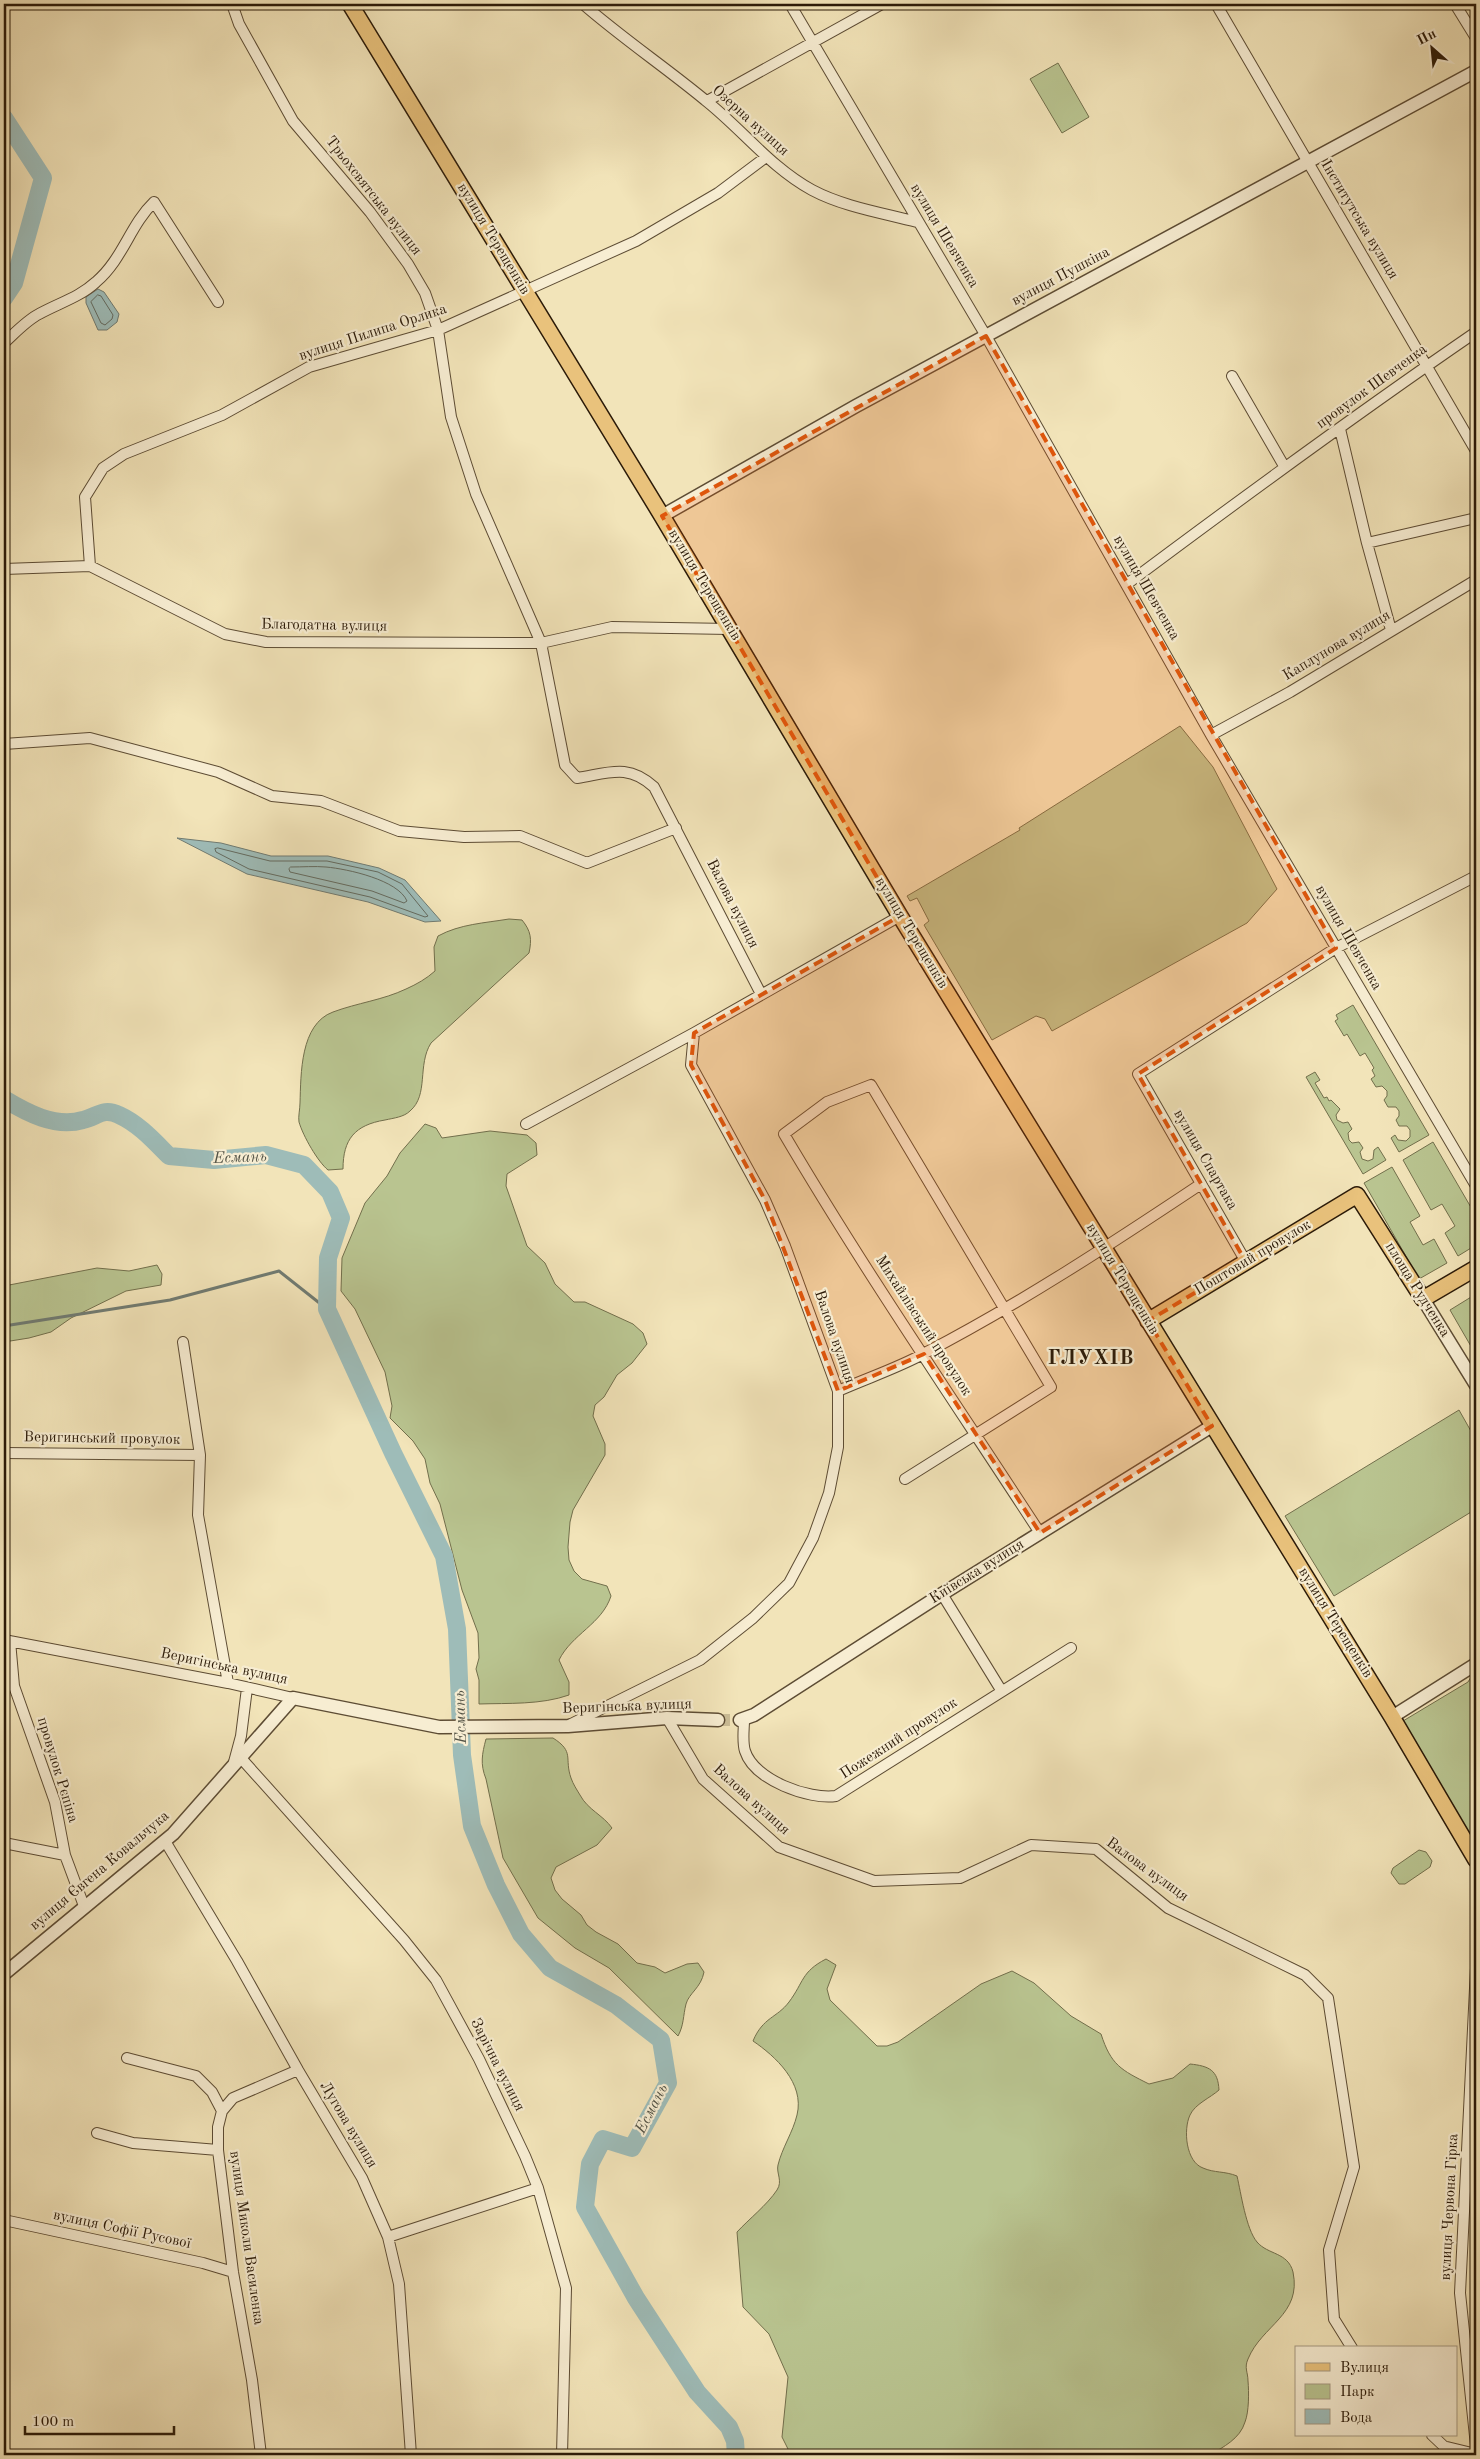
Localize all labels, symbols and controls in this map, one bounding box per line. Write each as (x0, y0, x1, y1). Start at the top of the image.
north arrow (1408, 22, 1458, 72)
text: Пн (1415, 27, 1438, 48)
street label: Озерна вулиця (709, 83, 791, 159)
street label: Трьохсвятська вулиця (322, 134, 424, 258)
street label: Інститутська вулиця (1318, 158, 1400, 282)
street label: вулиця Терещенків (454, 181, 532, 297)
street label: вулиця Шевченка (907, 181, 981, 291)
street label: вулиця Пушкіна (1010, 245, 1113, 309)
street label: вулиця Пилипа Орлика (297, 302, 449, 364)
street label: провулок Шевченка (1314, 342, 1431, 432)
street label: вулиця Терещенків (665, 527, 743, 643)
street label: вулиця Шевченка (1110, 533, 1182, 644)
street label: Каплунова вулиця (1281, 608, 1394, 684)
street label: Благодатна вулиця (261, 617, 387, 635)
street label: Валова вулиця (703, 857, 761, 951)
street label: вулиця Терещенків (872, 875, 950, 991)
street label: вулиця Шевченка (1312, 883, 1384, 994)
street label: вулиця Спартака (1170, 1107, 1240, 1213)
water label: Есмань (212, 1149, 267, 1167)
street label: Поштовий провулок (1192, 1217, 1314, 1299)
street label: вулиця Терещенків (1083, 1221, 1161, 1337)
street label: площа Рудченка (1382, 1240, 1452, 1341)
street label: Михайлівський провулок (872, 1253, 974, 1399)
street label: Валова вулиця (811, 1288, 857, 1386)
district label: ГЛУХІВ (1048, 1349, 1134, 1369)
street label: Веригинський провулок (23, 1430, 181, 1448)
street label: Київська вулиця (927, 1537, 1027, 1607)
street label: вулиця Терещенків (1295, 1565, 1375, 1681)
street label: Веригінська вулиця (159, 1646, 289, 1688)
water label: Есмань (452, 1690, 470, 1745)
street label: Пожежний провулок (838, 1695, 961, 1782)
street label: Веригінська вулиця (562, 1697, 692, 1717)
street label: провулок Рєпіна (34, 1716, 80, 1825)
street label: Валова вулиця (710, 1762, 792, 1838)
street label: вулиця Євгена Ковальчука (28, 1808, 173, 1934)
street label: Валова вулиця (1103, 1835, 1191, 1905)
street label: Зарічна вулиця (467, 2016, 527, 2114)
street label: Лугова вулиця (316, 2079, 380, 2171)
water label: Есмань (632, 2081, 671, 2137)
street label: вулиця Червона Гірка (1439, 2133, 1461, 2281)
street label: вулиця Миколи Василенка (226, 2150, 266, 2327)
street label: вулиця Софії Русової (52, 2208, 193, 2252)
legend (1295, 2346, 1458, 2436)
text: Вулиця (1340, 2361, 1389, 2376)
text: Парк (1340, 2385, 1375, 2400)
scale bar (25, 2404, 174, 2436)
text: Вода (1340, 2411, 1373, 2426)
text: 100 m (32, 2415, 74, 2430)

